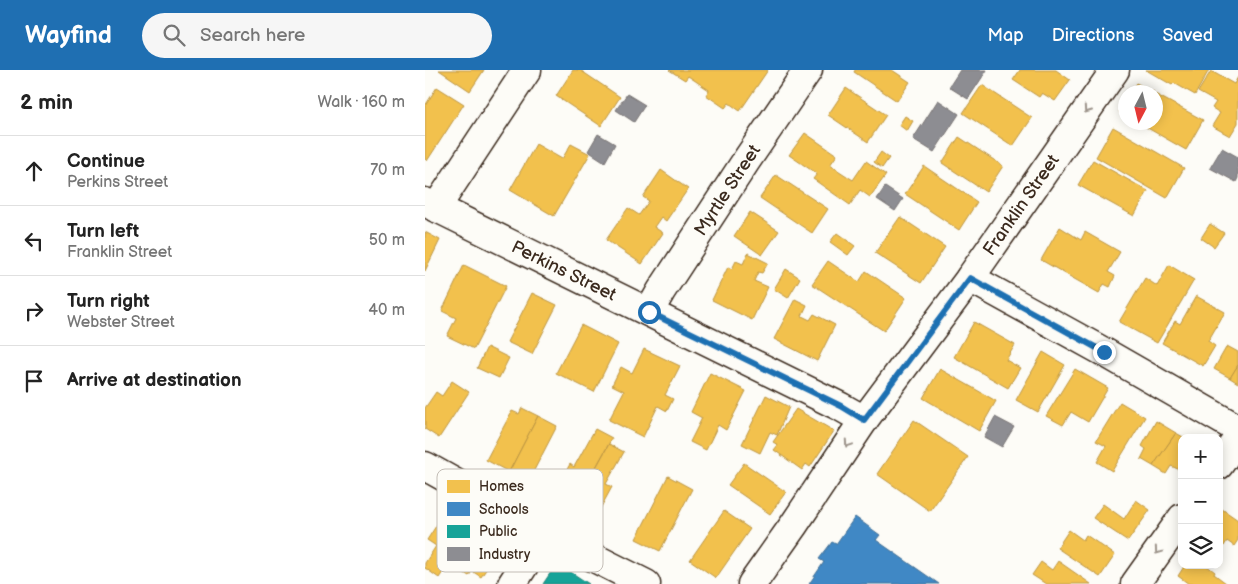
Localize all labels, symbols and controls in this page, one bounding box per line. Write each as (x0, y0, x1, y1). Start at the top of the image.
search box (142, 13, 492, 58)
text: Wayfind (25, 21, 112, 50)
icon: search (160, 21, 188, 49)
text: Search here (200, 24, 305, 47)
text: Map (988, 25, 1024, 46)
text: Directions (1052, 25, 1134, 46)
text: Saved (1162, 25, 1213, 46)
north arrow (1118, 85, 1163, 130)
text: 2 min (20, 90, 73, 115)
text: Walk · 160 m (317, 93, 405, 112)
one-way arrow (1084, 104, 1093, 114)
street label: Myrtle Street (690, 140, 765, 240)
text: Continue (67, 150, 145, 173)
street label: Franklin Street (979, 150, 1064, 260)
icon: ahead (20, 157, 48, 185)
text: 70 m (370, 161, 405, 180)
text: Perkins Street (67, 173, 168, 192)
text: Turn left (67, 220, 139, 243)
icon: left (20, 227, 48, 255)
text: 50 m (369, 231, 405, 250)
street label: Perkins Street (508, 236, 620, 306)
text: Franklin Street (67, 243, 172, 262)
text: Turn right (67, 290, 150, 313)
icon: right (20, 297, 48, 325)
text: 40 m (368, 301, 405, 320)
route start (638, 301, 661, 324)
text: Webster Street (67, 313, 175, 332)
route end (1093, 341, 1116, 364)
icon: arrive (20, 367, 48, 395)
text: Arrive at destination (67, 369, 242, 392)
map controls (1178, 434, 1223, 569)
button: + (1178, 434, 1223, 479)
one-way arrow (845, 438, 854, 448)
legend (437, 469, 603, 572)
text: Homes (479, 478, 524, 495)
button: − (1178, 479, 1223, 524)
text: Schools (479, 501, 529, 518)
text: Public (479, 523, 517, 540)
button: layers (1178, 524, 1223, 569)
one-way arrow (1155, 545, 1164, 555)
text: Industry (479, 546, 531, 563)

